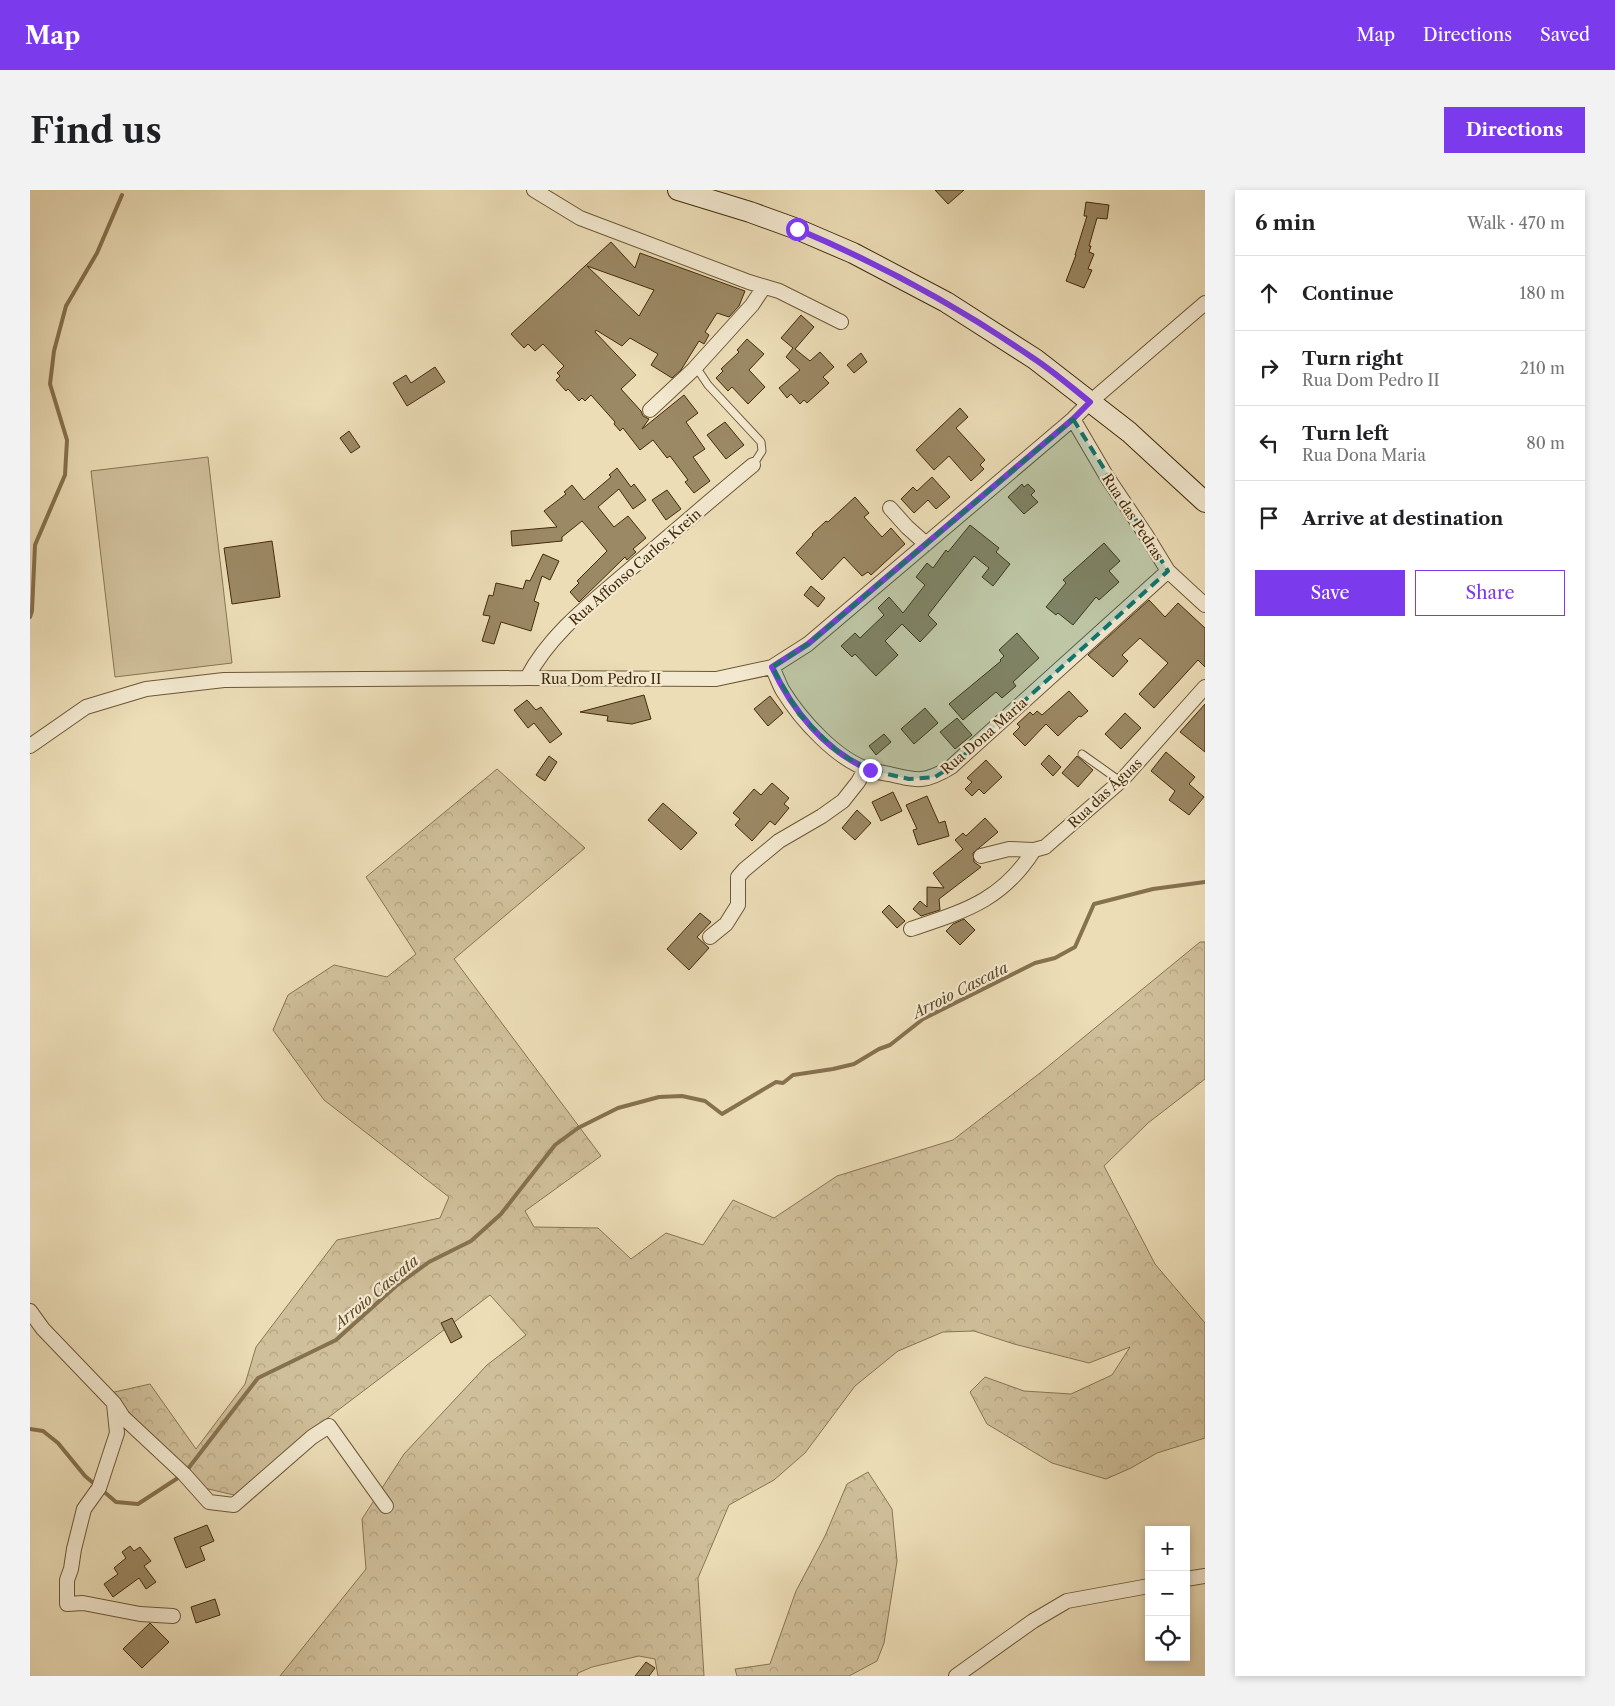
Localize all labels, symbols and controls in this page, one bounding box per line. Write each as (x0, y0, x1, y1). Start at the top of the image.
text: Map (25, 21, 80, 50)
text: Map (1356, 24, 1395, 46)
text: Directions (1423, 24, 1512, 46)
text: Saved (1540, 24, 1590, 46)
button: Directions (1444, 107, 1585, 153)
text: Find us (30, 109, 162, 152)
text: 6 min (1255, 210, 1316, 235)
text: Walk · 470 m (1467, 213, 1565, 233)
route start (786, 218, 809, 241)
icon: ahead (1255, 279, 1283, 307)
text: Continue (1302, 282, 1394, 305)
text: 180 m (1519, 283, 1565, 303)
text: Turn right (1302, 347, 1403, 370)
icon: right (1255, 354, 1283, 382)
text: 210 m (1520, 358, 1565, 378)
text: Rua Dom Pedro II (1302, 370, 1440, 390)
text: Turn left (1302, 422, 1389, 445)
icon: left (1255, 429, 1283, 457)
text: 80 m (1526, 433, 1565, 453)
text: Rua Dona Maria (1302, 445, 1426, 465)
street label: Rua das Pedras (1098, 470, 1168, 564)
icon: arrive (1255, 504, 1283, 532)
street label: Rua Affonso Carlos Krein (565, 505, 705, 629)
text: Arrive at destination (1302, 507, 1503, 530)
button: Save (1255, 570, 1405, 616)
button: Share (1415, 570, 1565, 616)
street label: Rua Dom Pedro II (541, 670, 661, 688)
street label: Rua Dona Maria (937, 693, 1031, 778)
street label: Rua das Águas (1064, 754, 1146, 832)
route end (859, 759, 882, 782)
water label: Arroio Cascata (907, 958, 1011, 1023)
water label: Arroio Cascata (328, 1251, 422, 1334)
map controls (1145, 1526, 1190, 1661)
button: + (1145, 1526, 1190, 1571)
button: − (1145, 1571, 1190, 1616)
button: locate (1145, 1616, 1190, 1661)

